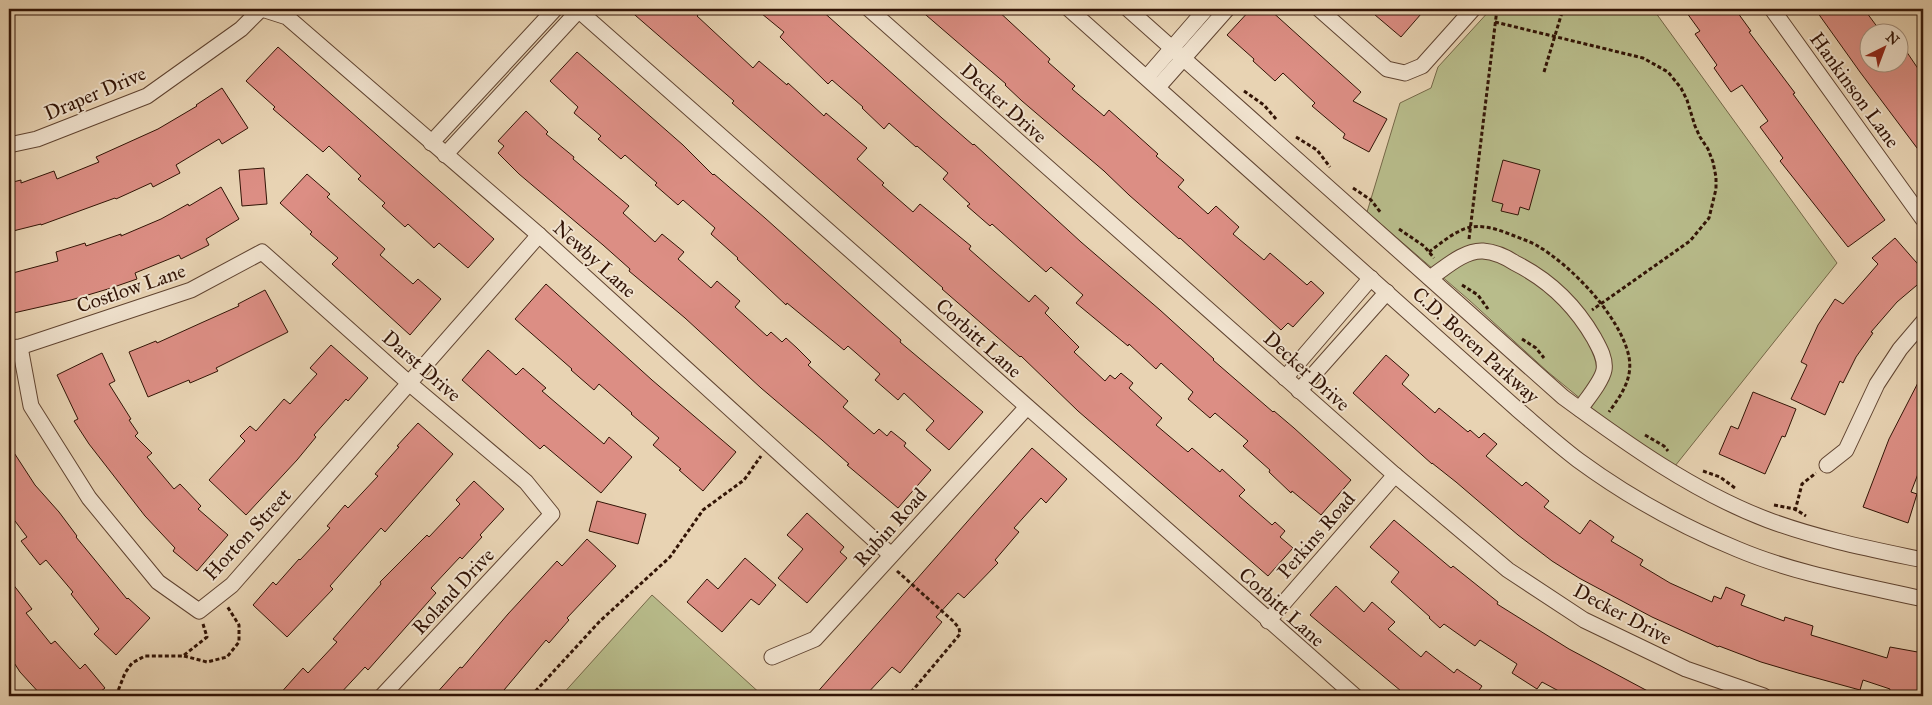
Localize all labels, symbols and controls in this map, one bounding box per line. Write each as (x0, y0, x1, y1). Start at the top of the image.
north arrow (1860, 22, 1910, 72)
street label: Hankinson Lane (1805, 27, 1905, 153)
text: N (1882, 28, 1903, 49)
street label: Decker Drive (956, 58, 1052, 148)
street label: Draper Drive (41, 61, 149, 125)
street label: Newby Lane (548, 215, 642, 303)
street label: Costlow Lane (73, 258, 189, 318)
street label: C.D. Boren Parkway (1408, 282, 1545, 409)
street label: Corbitt Lane (931, 293, 1027, 383)
street label: Darst Drive (378, 325, 466, 407)
street label: Decker Drive (1259, 326, 1355, 416)
street label: Horton Street (198, 483, 296, 585)
street label: Rubin Road (848, 483, 932, 571)
street label: Perkins Road (1272, 487, 1360, 583)
street label: Roland Drive (407, 543, 499, 639)
street label: Corbitt Lane (1234, 562, 1330, 652)
street label: Decker Drive (1570, 578, 1676, 650)

